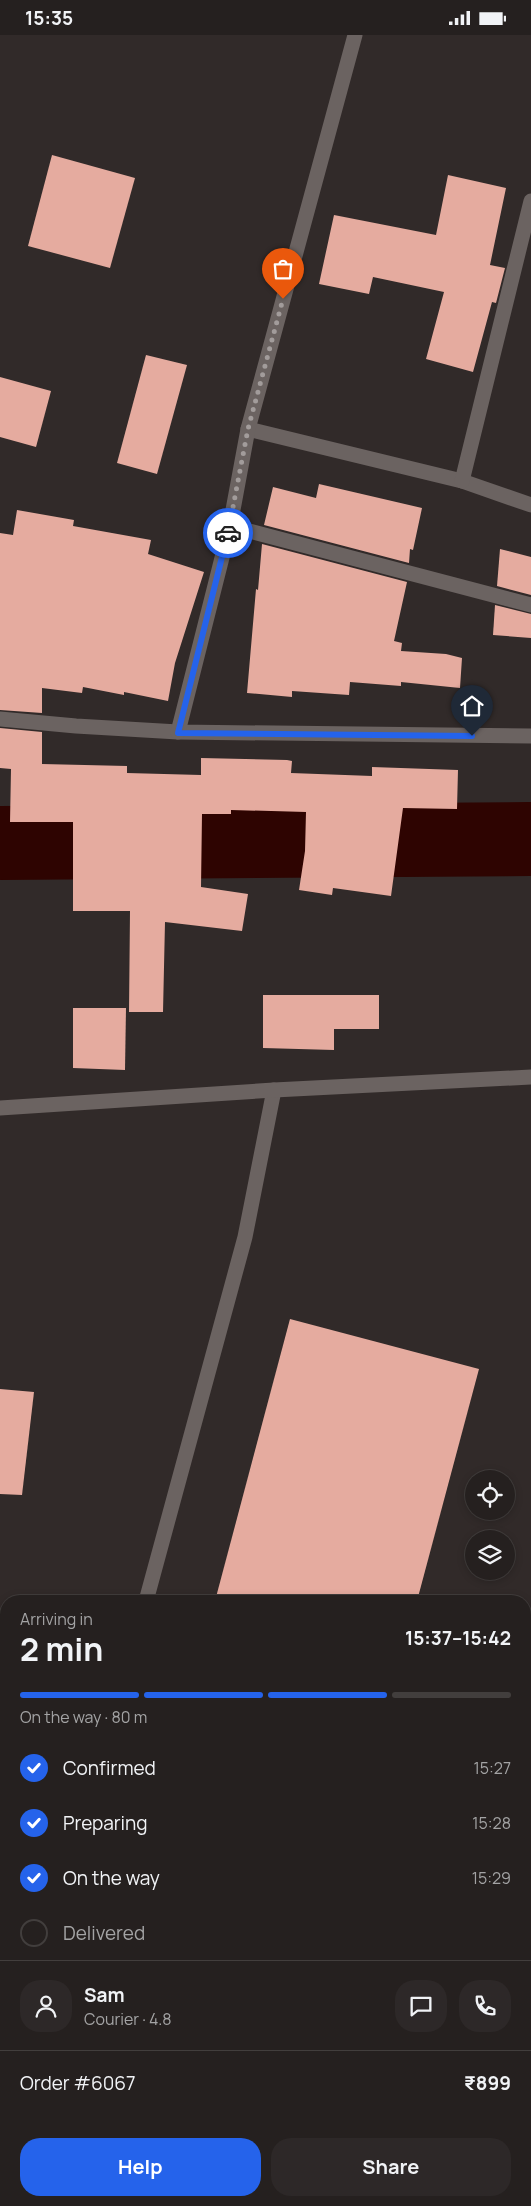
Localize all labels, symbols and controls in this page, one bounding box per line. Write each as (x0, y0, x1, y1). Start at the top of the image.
text: 15:35 (25, 5, 73, 31)
pin (262, 248, 304, 299)
icon: bag (269, 255, 297, 283)
courier (203, 508, 253, 558)
icon: car (214, 519, 242, 547)
pin (451, 685, 493, 736)
icon: home (458, 692, 486, 720)
map controls (465, 1470, 515, 1580)
button: locate (465, 1470, 515, 1520)
button: layers (465, 1530, 515, 1580)
text: Arriving in (20, 1608, 93, 1630)
text: 15:37–15:42 (405, 1625, 511, 1651)
text: 2 min (20, 1627, 103, 1671)
text: On the way · 80 m (20, 1706, 147, 1728)
icon: check (20, 1754, 48, 1782)
text: Confirmed (63, 1755, 156, 1781)
text: 15:27 (474, 1757, 511, 1779)
icon: check (20, 1809, 48, 1837)
text: Preparing (63, 1810, 148, 1836)
text: 15:28 (472, 1812, 511, 1834)
icon: check (20, 1864, 48, 1892)
text: On the way (63, 1865, 160, 1891)
text: 15:29 (472, 1867, 511, 1889)
text: Delivered (63, 1920, 145, 1946)
button: person (20, 1980, 72, 2032)
button: chat (395, 1980, 447, 2032)
button: phone (459, 1980, 511, 2032)
text: Sam (84, 1982, 125, 2008)
text: Courier · 4.8 (84, 2008, 172, 2030)
text: Order #6067 (20, 2070, 136, 2096)
text: ₹899 (464, 2070, 511, 2096)
button: Help (20, 2138, 261, 2196)
button: Share (271, 2138, 511, 2196)

